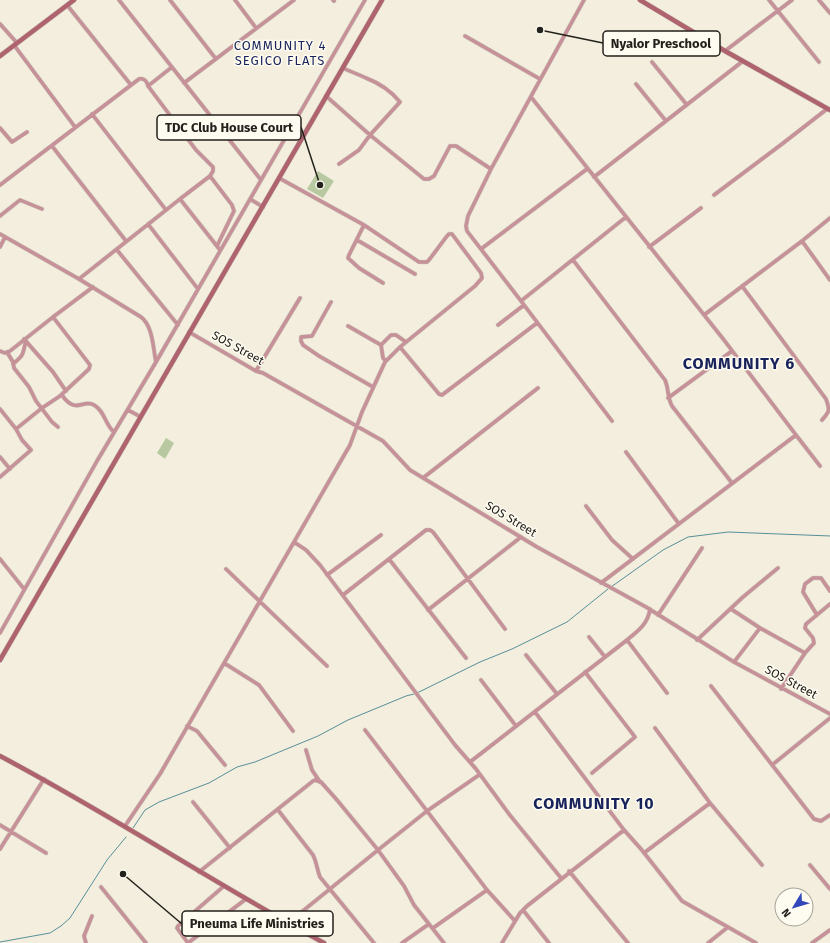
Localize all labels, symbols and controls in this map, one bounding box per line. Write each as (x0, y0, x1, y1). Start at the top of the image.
callout: Nyalor Preschool (603, 31, 720, 56)
text: Nyalor Preschool (611, 36, 711, 51)
district label: COMMUNITY 4 SEGICO FLATS (234, 38, 326, 68)
callout: TDC Club House Court (157, 115, 301, 140)
text: TDC Club House Court (165, 120, 294, 135)
street label: SOS Street (210, 328, 267, 368)
district label: COMMUNITY 6 (683, 354, 795, 373)
street label: SOS Street (483, 498, 540, 540)
street label: SOS Street (762, 662, 820, 702)
district label: COMMUNITY 10 (533, 794, 655, 813)
north arrow (774, 887, 814, 927)
text: N (779, 906, 794, 920)
callout: Pneuma Life Ministries (182, 911, 333, 936)
text: Pneuma Life Ministries (190, 916, 325, 931)

